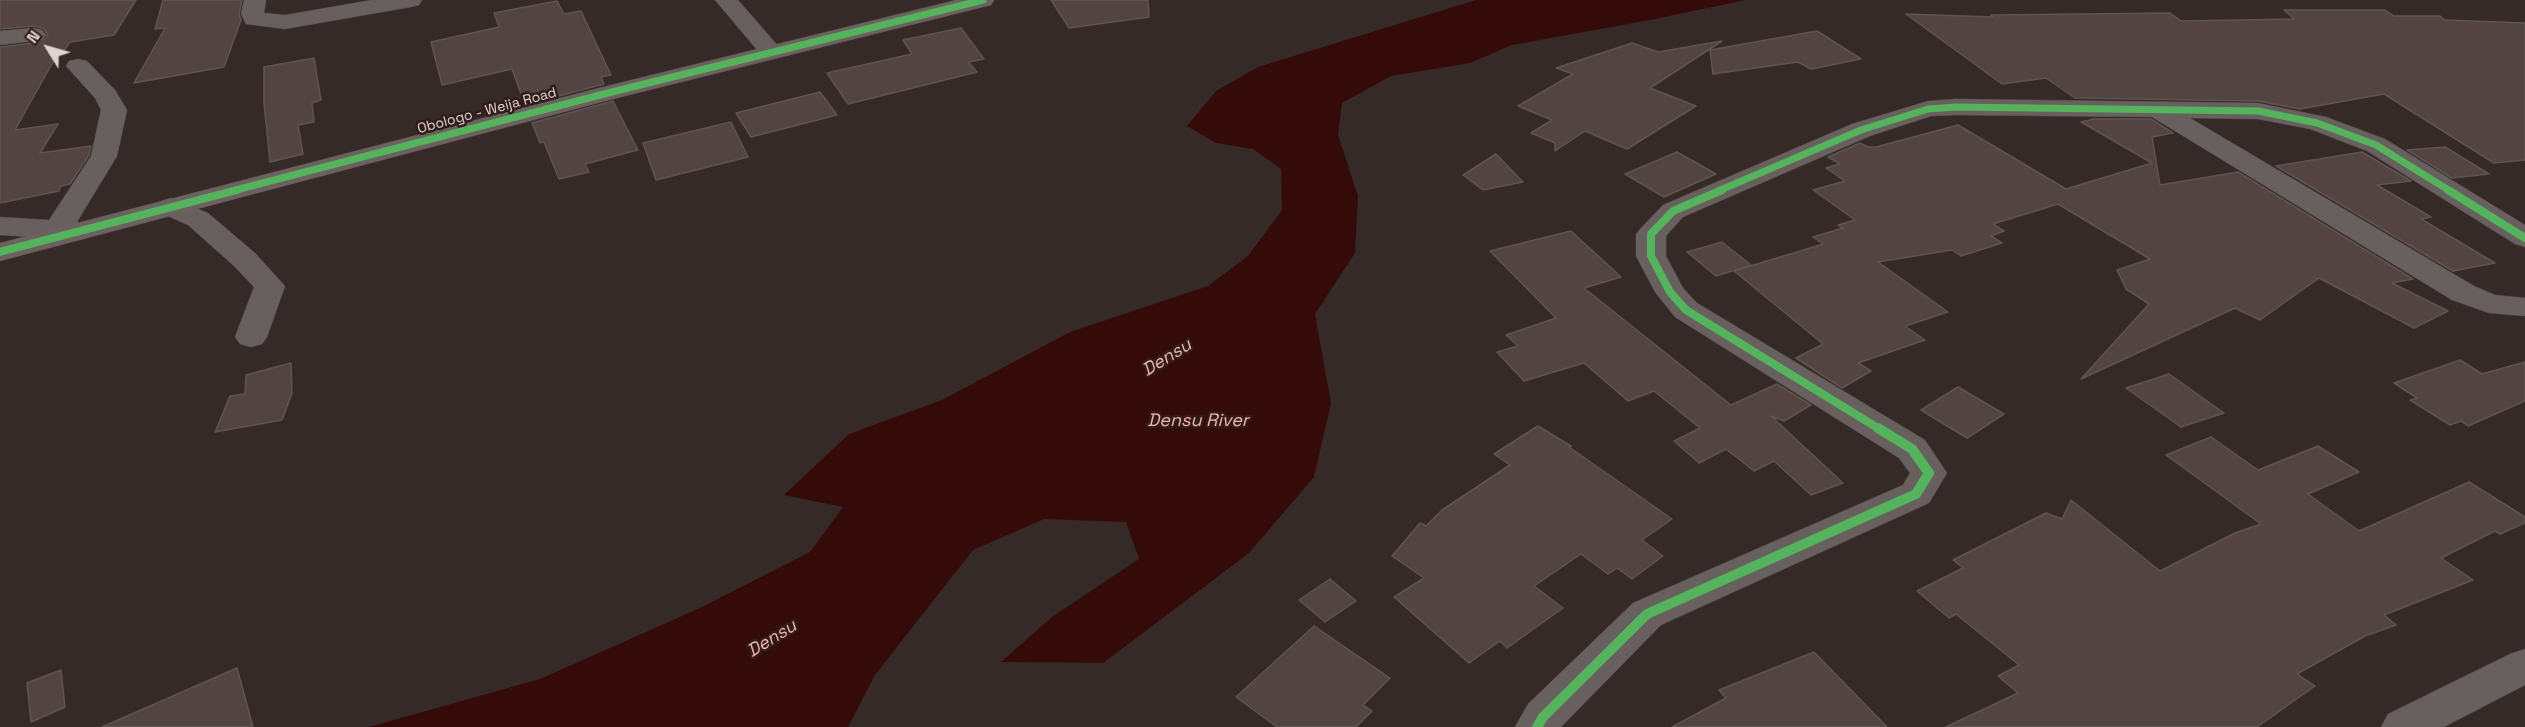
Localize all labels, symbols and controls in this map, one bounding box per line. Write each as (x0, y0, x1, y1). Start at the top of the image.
north arrow (18, 18, 78, 78)
text: N (22, 26, 45, 47)
street label: Obologo - Weija Road (415, 84, 559, 138)
water label: Densu (1138, 334, 1196, 382)
water label: Densu River (1147, 410, 1249, 432)
water label: Densu (743, 615, 801, 663)

